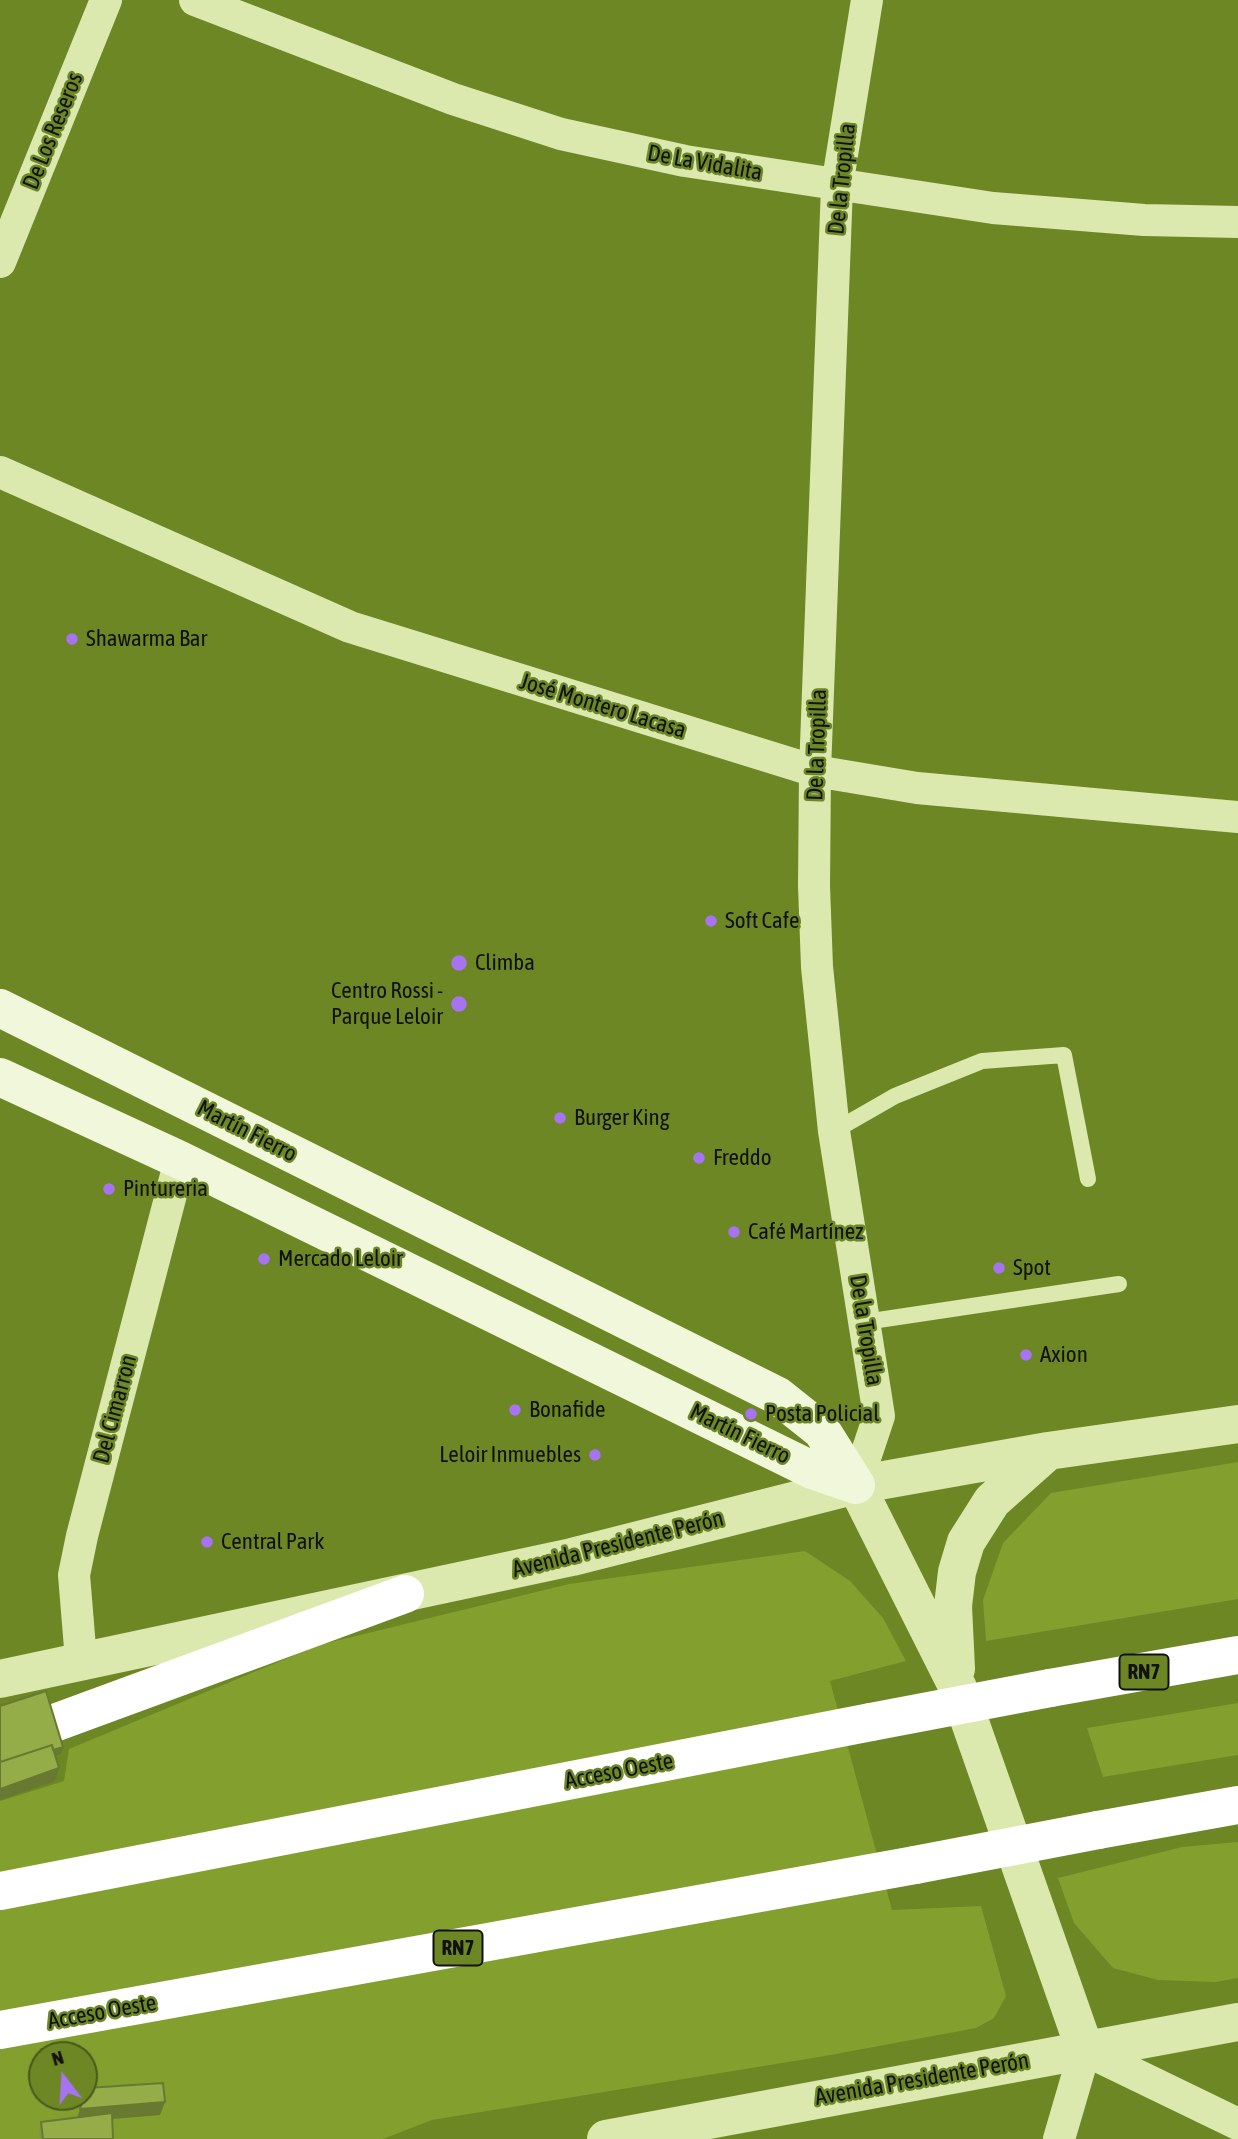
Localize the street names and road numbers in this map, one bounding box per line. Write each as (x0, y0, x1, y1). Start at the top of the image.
street label: De Los Reseros (17, 68, 89, 194)
street label: De la Tropilla (822, 122, 862, 236)
street label: De La Vidalita (645, 139, 765, 187)
street label: José Montero Lacasa (517, 668, 689, 744)
street label: De la Tropilla (801, 689, 833, 801)
street label: Martín Fierro (193, 1094, 301, 1168)
street label: De la Tropilla (844, 1273, 888, 1387)
street label: Del Cimarron (87, 1352, 143, 1466)
street label: Martín Fierro (685, 1398, 795, 1470)
street label: Avenida Presidente Perón (509, 1504, 727, 1584)
road number: RN7 (1120, 1654, 1168, 1690)
street label: Acceso Oeste (563, 1747, 675, 1795)
road number: RN7 (434, 1930, 482, 1966)
street label: Acceso Oeste (46, 1989, 158, 2035)
street label: Avenida Presidente Perón (813, 2047, 1031, 2111)

